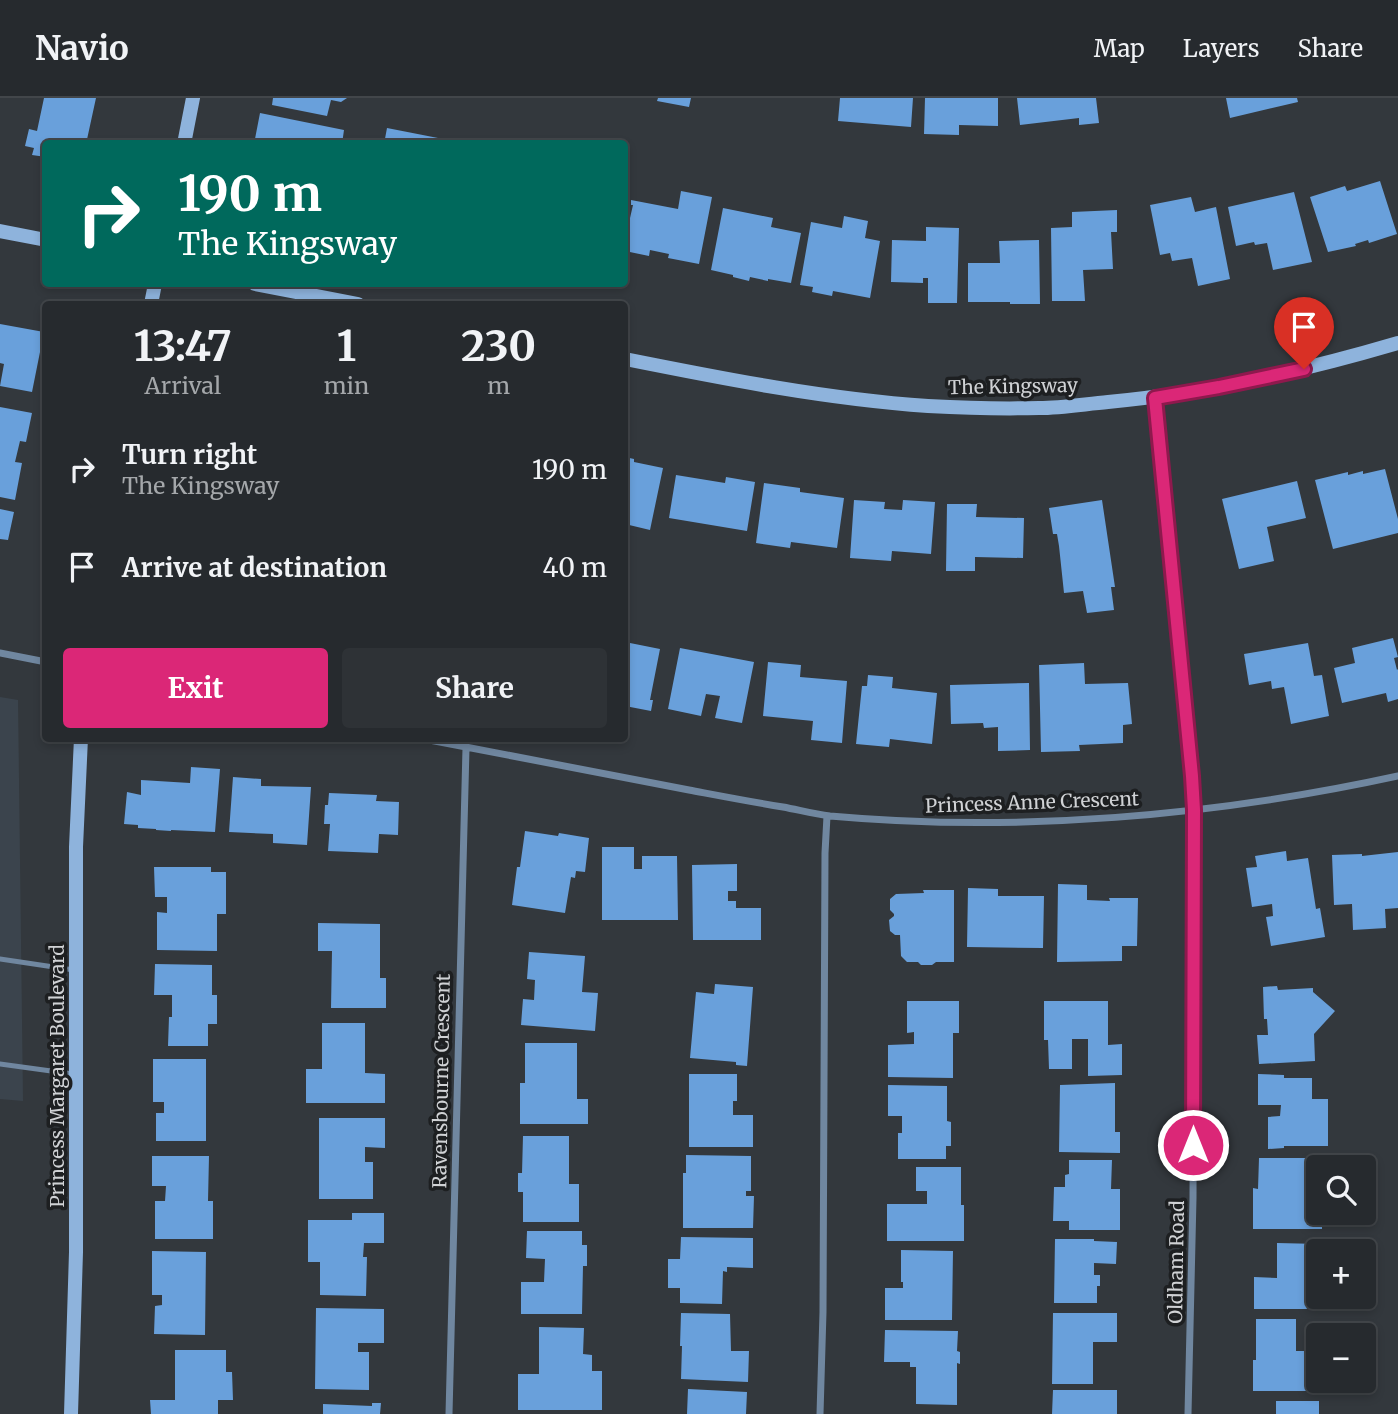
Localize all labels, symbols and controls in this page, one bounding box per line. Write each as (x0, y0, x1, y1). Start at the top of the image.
text: Navio (35, 28, 129, 69)
text: Map (1094, 33, 1145, 64)
text: Layers (1183, 33, 1259, 64)
text: Share (1297, 33, 1363, 64)
text: 190 m (178, 163, 322, 224)
icon: right (63, 168, 154, 259)
text: The Kingsway (178, 224, 397, 264)
pin (1274, 297, 1334, 369)
icon: arrive (1285, 308, 1323, 346)
text: 13:47 (134, 320, 232, 372)
text: 1 (337, 320, 356, 372)
text: 230 (461, 320, 536, 372)
text: Arrival (144, 371, 221, 400)
text: min (324, 371, 369, 400)
text: m (487, 371, 510, 400)
street label: The Kingsway (948, 373, 1078, 399)
text: Turn right (122, 438, 257, 471)
icon: right (63, 450, 101, 488)
text: 190 m (532, 453, 607, 486)
text: The Kingsway (122, 471, 279, 500)
icon: arrive (63, 548, 101, 586)
text: Arrive at destination (122, 551, 387, 584)
text: 40 m (543, 551, 607, 584)
button: Exit (63, 648, 328, 728)
button: Share (342, 648, 607, 728)
street label: Princess Anne Crescent (925, 786, 1140, 818)
street label: Princess Margaret Boulevard (45, 944, 69, 1208)
street label: Ravensbourne Crescent (427, 973, 455, 1189)
position arrow (1156, 1108, 1230, 1182)
map controls (1306, 1155, 1376, 1393)
button: search (1306, 1155, 1376, 1225)
street label: Oldham Road (1163, 1200, 1189, 1324)
button: + (1306, 1239, 1376, 1309)
button: − (1306, 1323, 1376, 1393)

